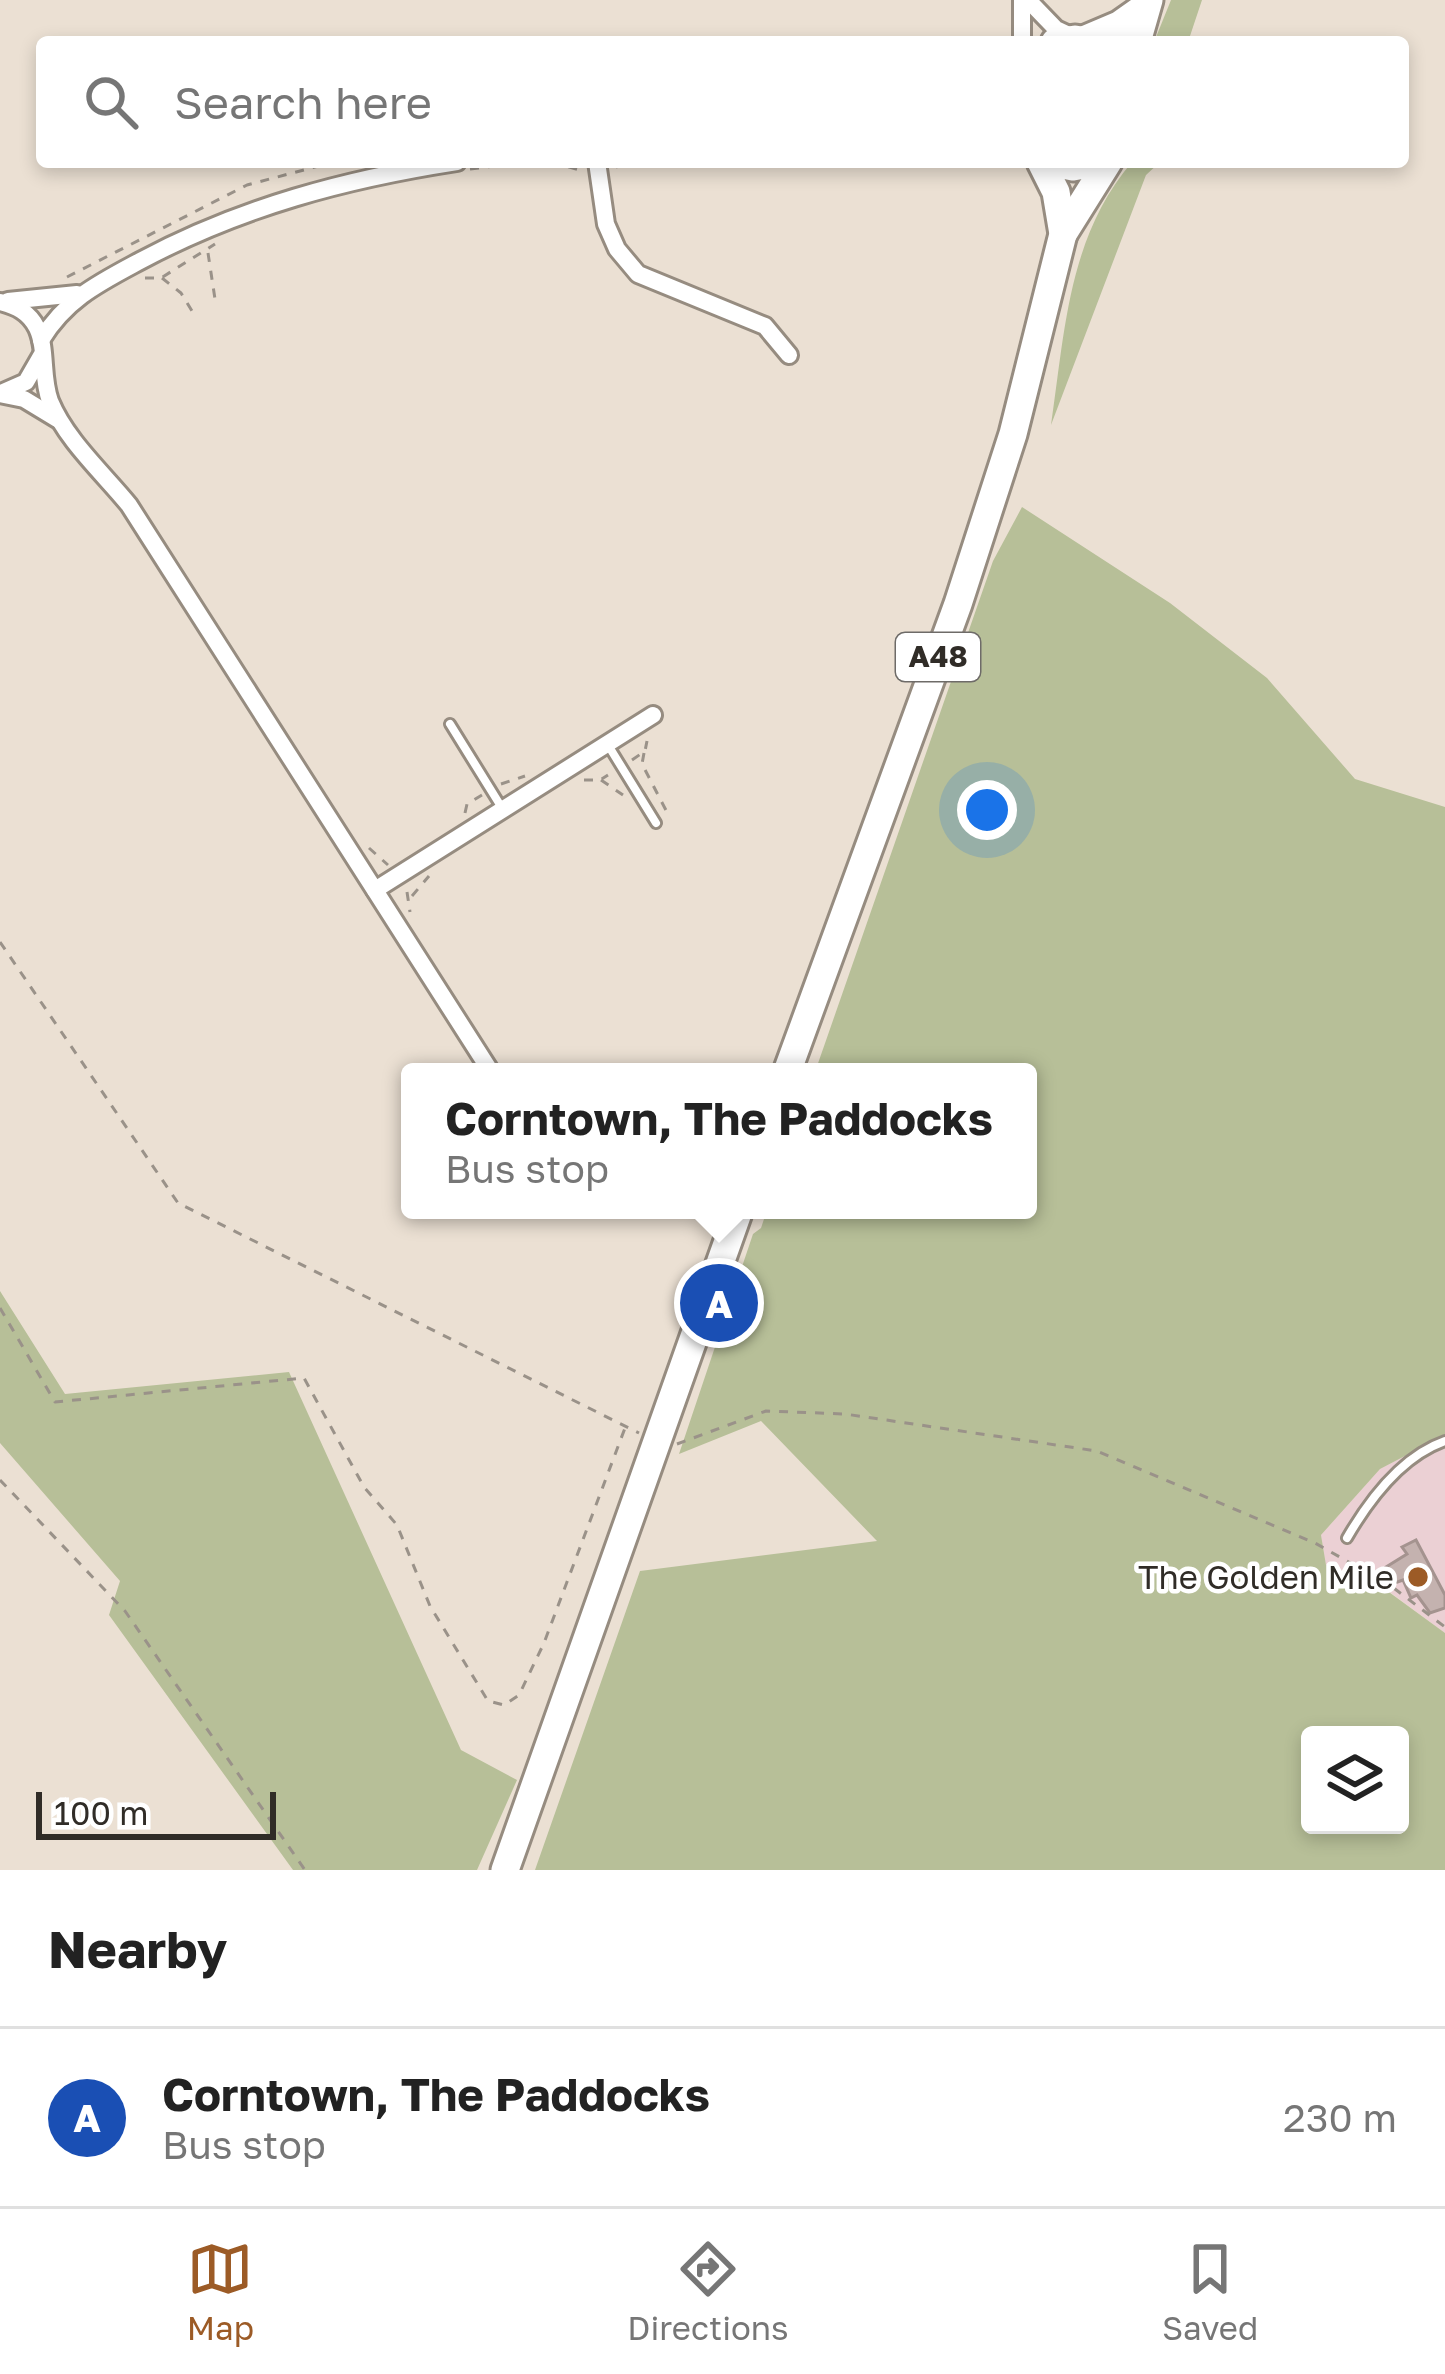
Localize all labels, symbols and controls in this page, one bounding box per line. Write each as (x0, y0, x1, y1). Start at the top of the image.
search box (36, 36, 1409, 168)
icon: search (78, 69, 144, 135)
text: Search here (174, 75, 432, 129)
road number: A48 (896, 633, 980, 681)
your location (957, 780, 1017, 840)
popup (401, 1063, 1037, 1219)
text: Corntown, The Paddocks (445, 1091, 993, 1145)
text: Bus stop (445, 1145, 609, 1192)
pin: A (680, 1258, 758, 1348)
place label: The Golden Mile (1138, 1557, 1394, 1596)
marker: The Golden Mile (1405, 1564, 1431, 1590)
map controls (1301, 1726, 1409, 1834)
button: layers (1301, 1726, 1409, 1834)
scale bar (36, 1786, 276, 1839)
text: 100 m (54, 1793, 148, 1832)
text: Nearby (48, 1918, 227, 1979)
text: Corntown, The Paddocks (162, 2067, 710, 2121)
text: A (73, 2094, 101, 2141)
text: 230 m (1283, 2094, 1397, 2141)
text: Bus stop (162, 2121, 326, 2168)
tab: Map (187, 2236, 254, 2347)
tab: Directions (627, 2236, 789, 2347)
tab: Saved (1162, 2236, 1258, 2347)

